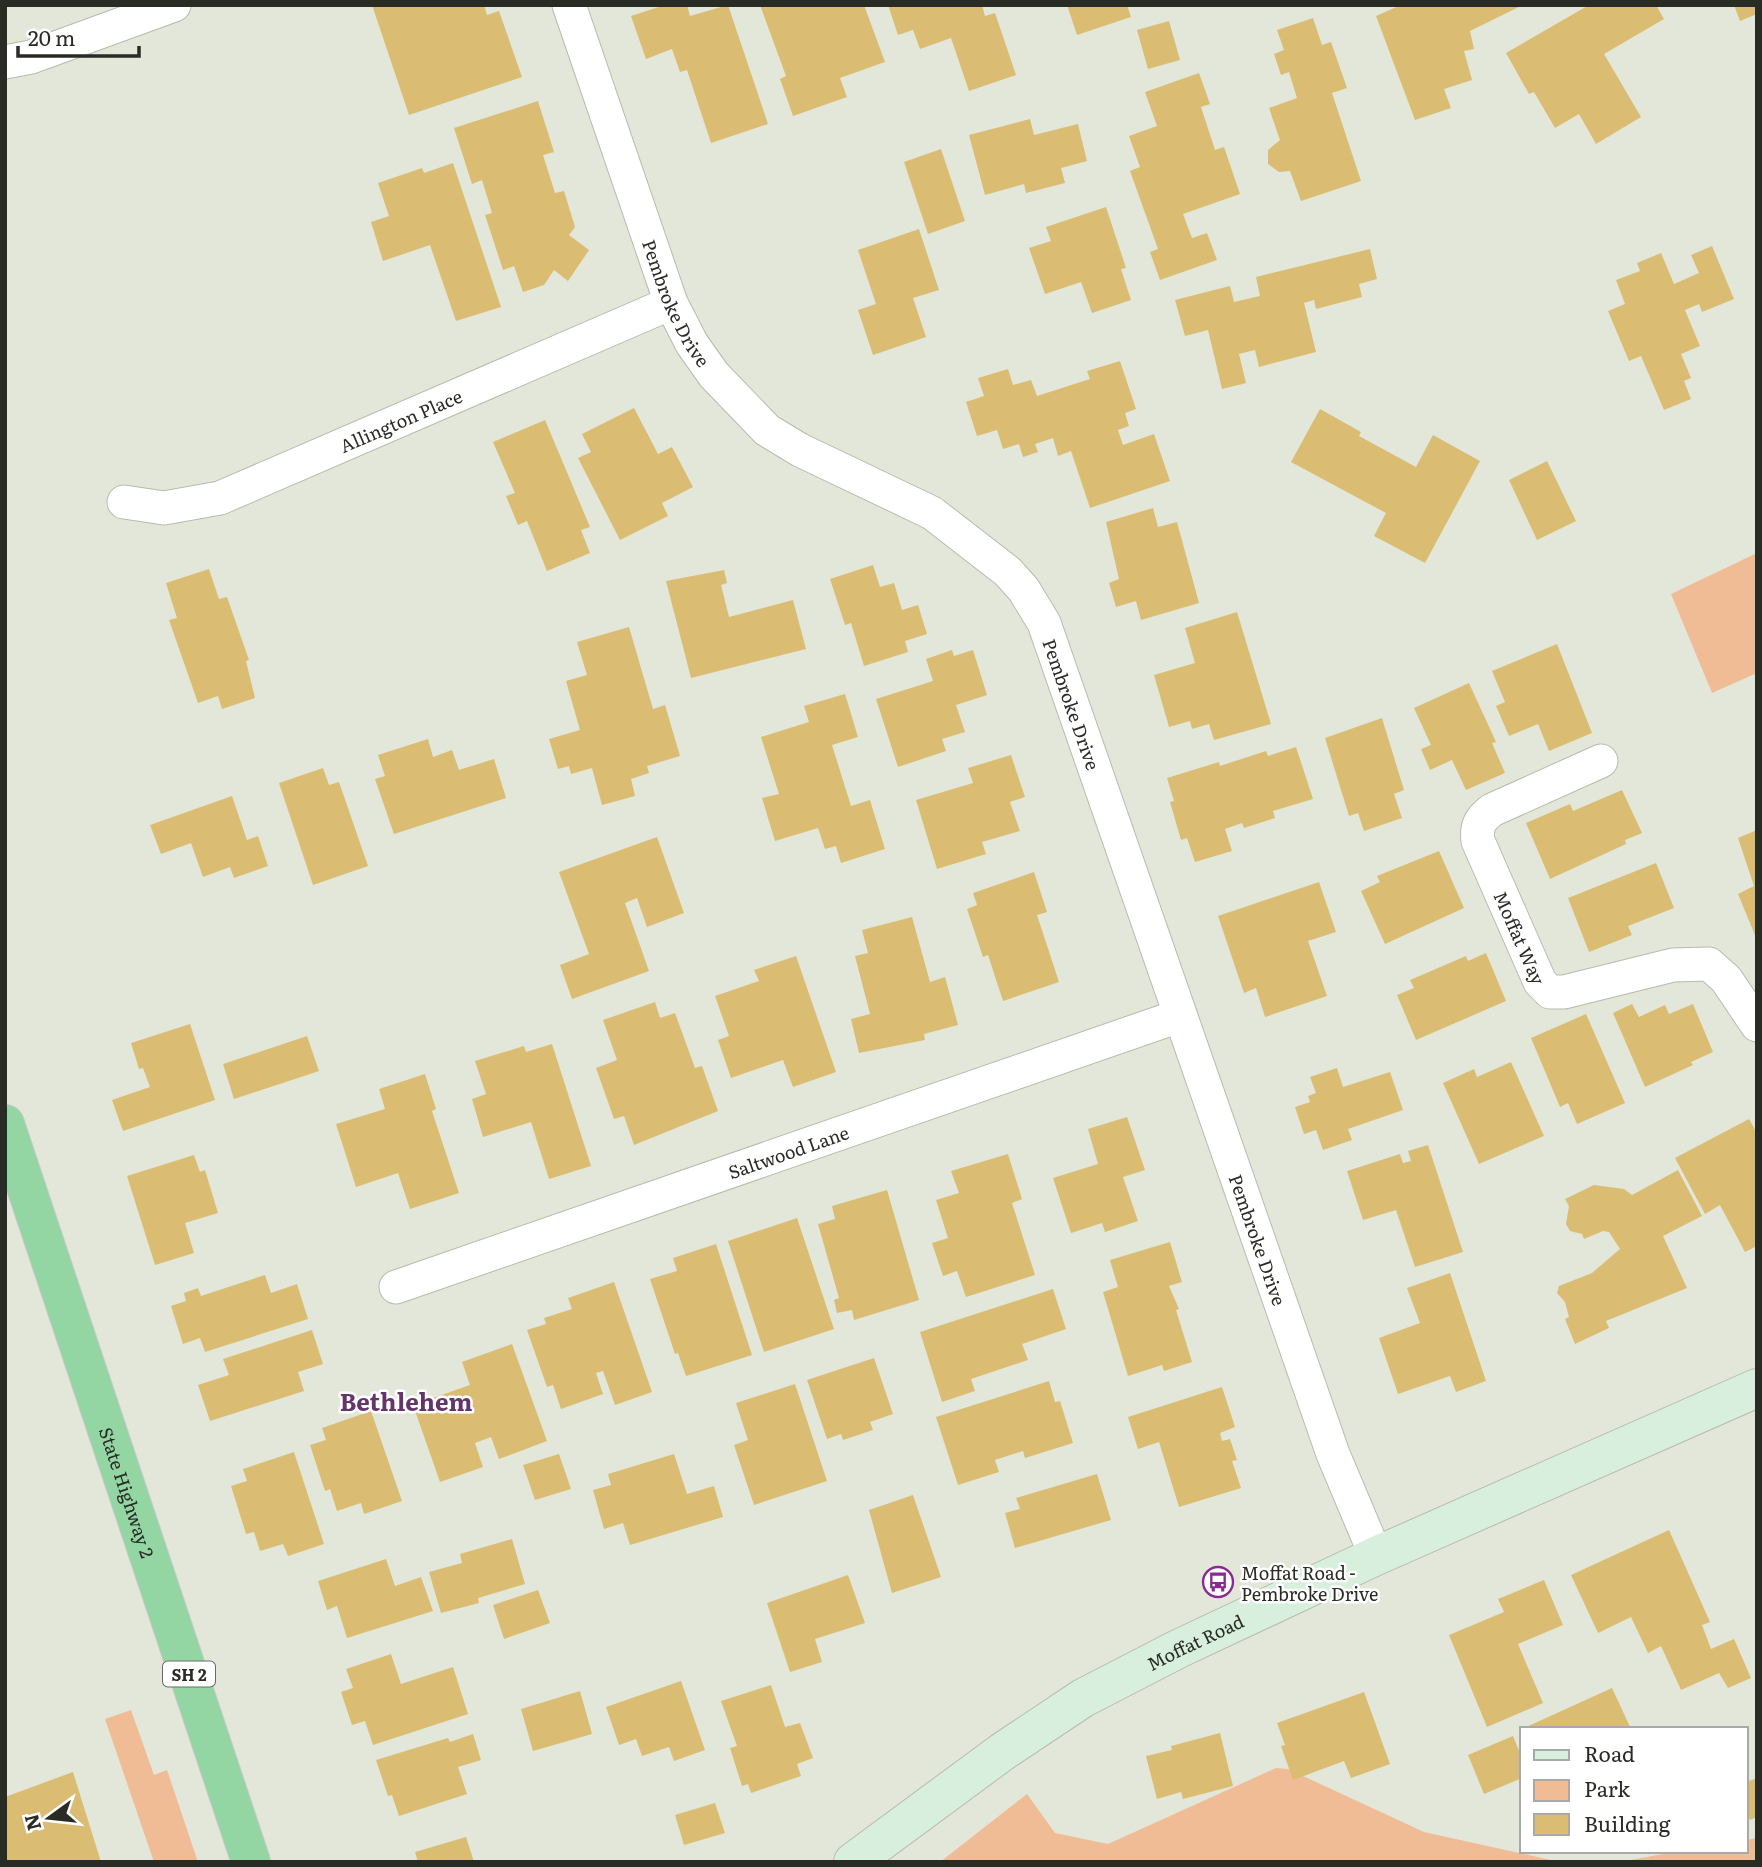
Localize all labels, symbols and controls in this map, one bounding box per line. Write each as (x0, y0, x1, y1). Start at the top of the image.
scale bar (18, 14, 138, 58)
text: 20 m (28, 21, 75, 52)
street label: Pembroke Drive (637, 236, 717, 372)
street label: Allington Place (335, 382, 466, 458)
street label: Pembroke Drive (1037, 635, 1108, 773)
street label: Moffat Way (1488, 886, 1553, 989)
street label: Saltwood Lane (724, 1118, 852, 1185)
street label: Pembroke Drive (1223, 1170, 1294, 1309)
district label: Bethlehem (340, 1383, 472, 1418)
street label: State Highway 2 (93, 1423, 162, 1561)
place label: Moffat Road - Pembroke Drive (1241, 1559, 1378, 1607)
bus stop icon: Moffat Road - Pembroke Drive (1201, 1565, 1235, 1599)
street label: Moffat Road (1142, 1607, 1248, 1677)
road number: SH 2 (163, 1662, 215, 1686)
legend (1520, 1727, 1748, 1853)
text: Road (1584, 1737, 1635, 1768)
text: Park (1584, 1772, 1630, 1803)
north arrow (14, 1783, 84, 1853)
text: Building (1584, 1807, 1671, 1838)
text: N (16, 1811, 47, 1834)

